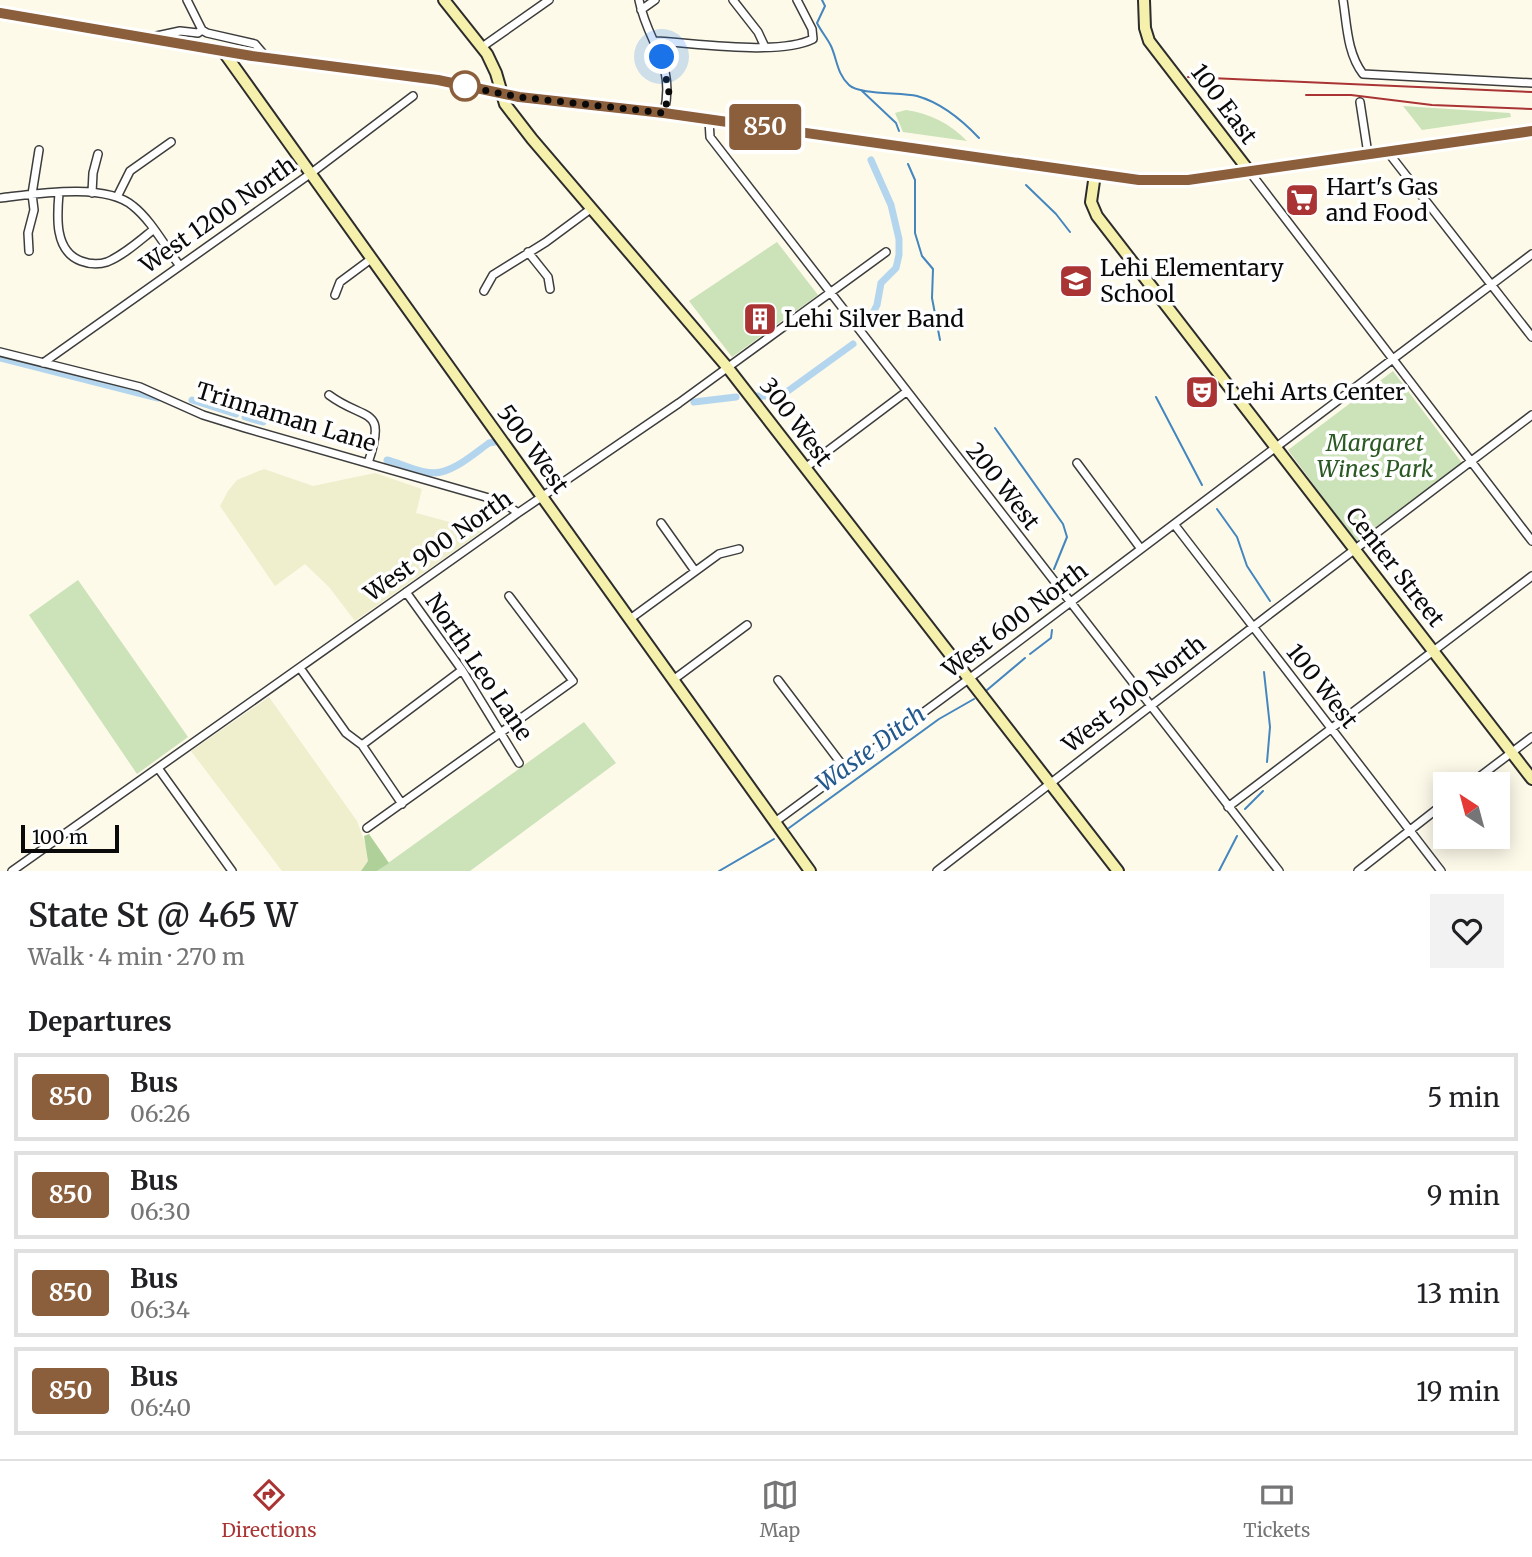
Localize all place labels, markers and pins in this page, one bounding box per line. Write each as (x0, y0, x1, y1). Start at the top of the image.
unlabelled marker (450, 71, 480, 101)
place label: Hart's Gas and Food (1326, 172, 1438, 227)
supermarket icon: Hart's Gas and Food (1283, 181, 1321, 219)
place label: Lehi Elementary School (1100, 253, 1284, 308)
school or university icon: Lehi Elementary School (1057, 262, 1095, 300)
building icon: Lehi Silver Band (741, 300, 779, 338)
place label: Lehi Silver Band (784, 304, 964, 333)
theatre icon: Lehi Arts Center (1183, 373, 1221, 411)
place label: Lehi Arts Center (1226, 377, 1405, 406)

